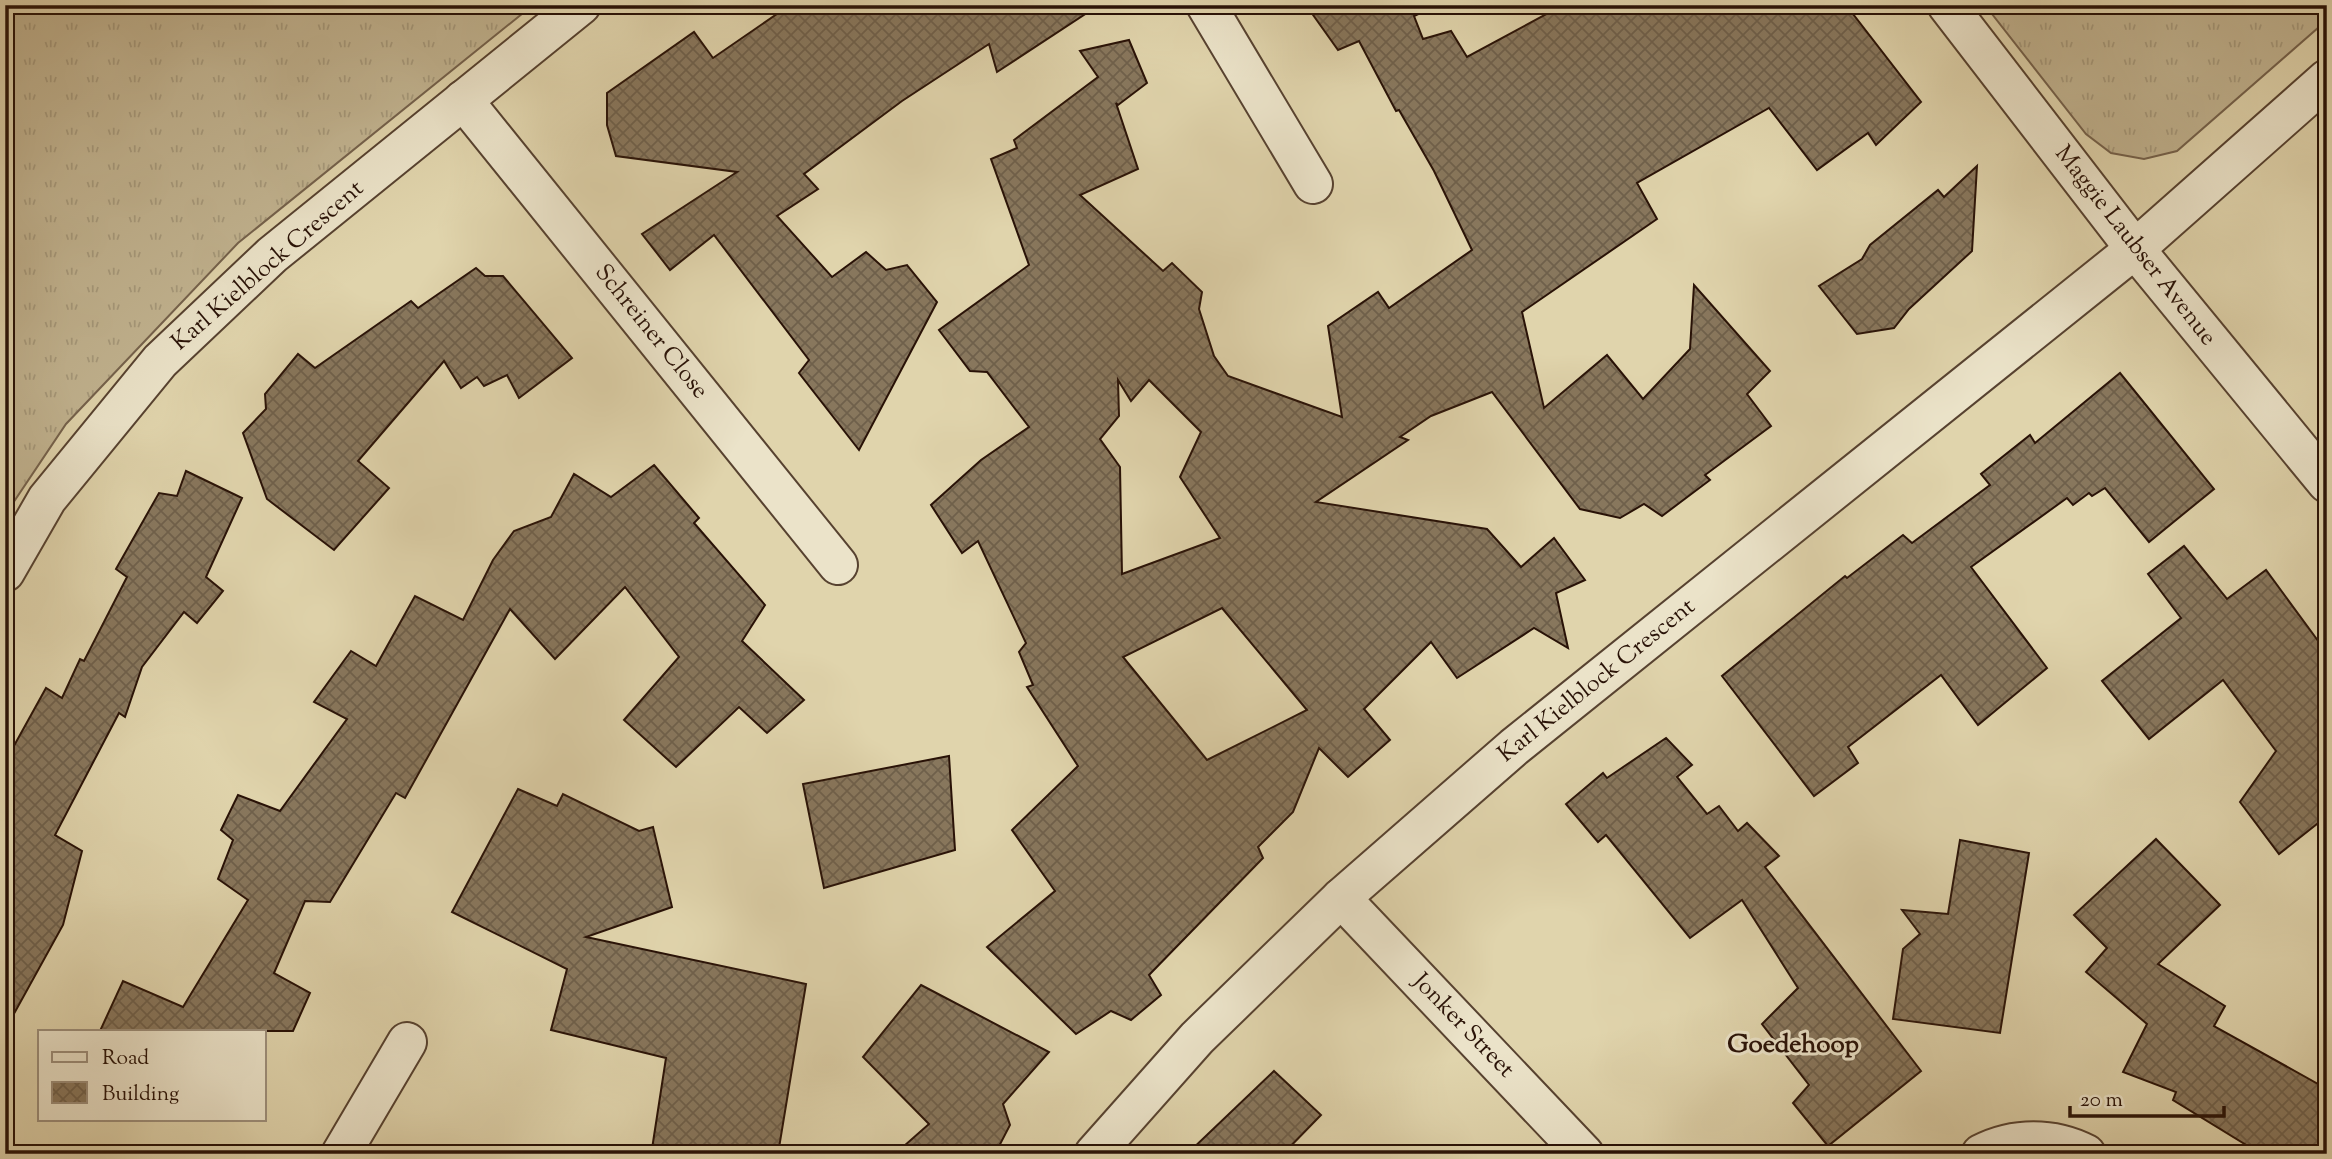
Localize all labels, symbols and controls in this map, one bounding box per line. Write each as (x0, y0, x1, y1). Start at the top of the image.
street label: Maggie Laubser Avenue (2046, 139, 2224, 353)
street label: Karl Kielblock Crescent (164, 173, 372, 359)
street label: Schreiner Close (586, 257, 716, 407)
street label: Karl Kielblock Crescent (1491, 591, 1703, 771)
street label: Jonker Street (1403, 964, 1522, 1086)
district label: Goedehoop (1727, 1027, 1859, 1064)
legend (38, 1030, 266, 1120)
text: Road (102, 1044, 149, 1074)
scale bar (2070, 1075, 2224, 1119)
text: Building (102, 1080, 179, 1110)
text: 20 m (2080, 1086, 2123, 1116)

